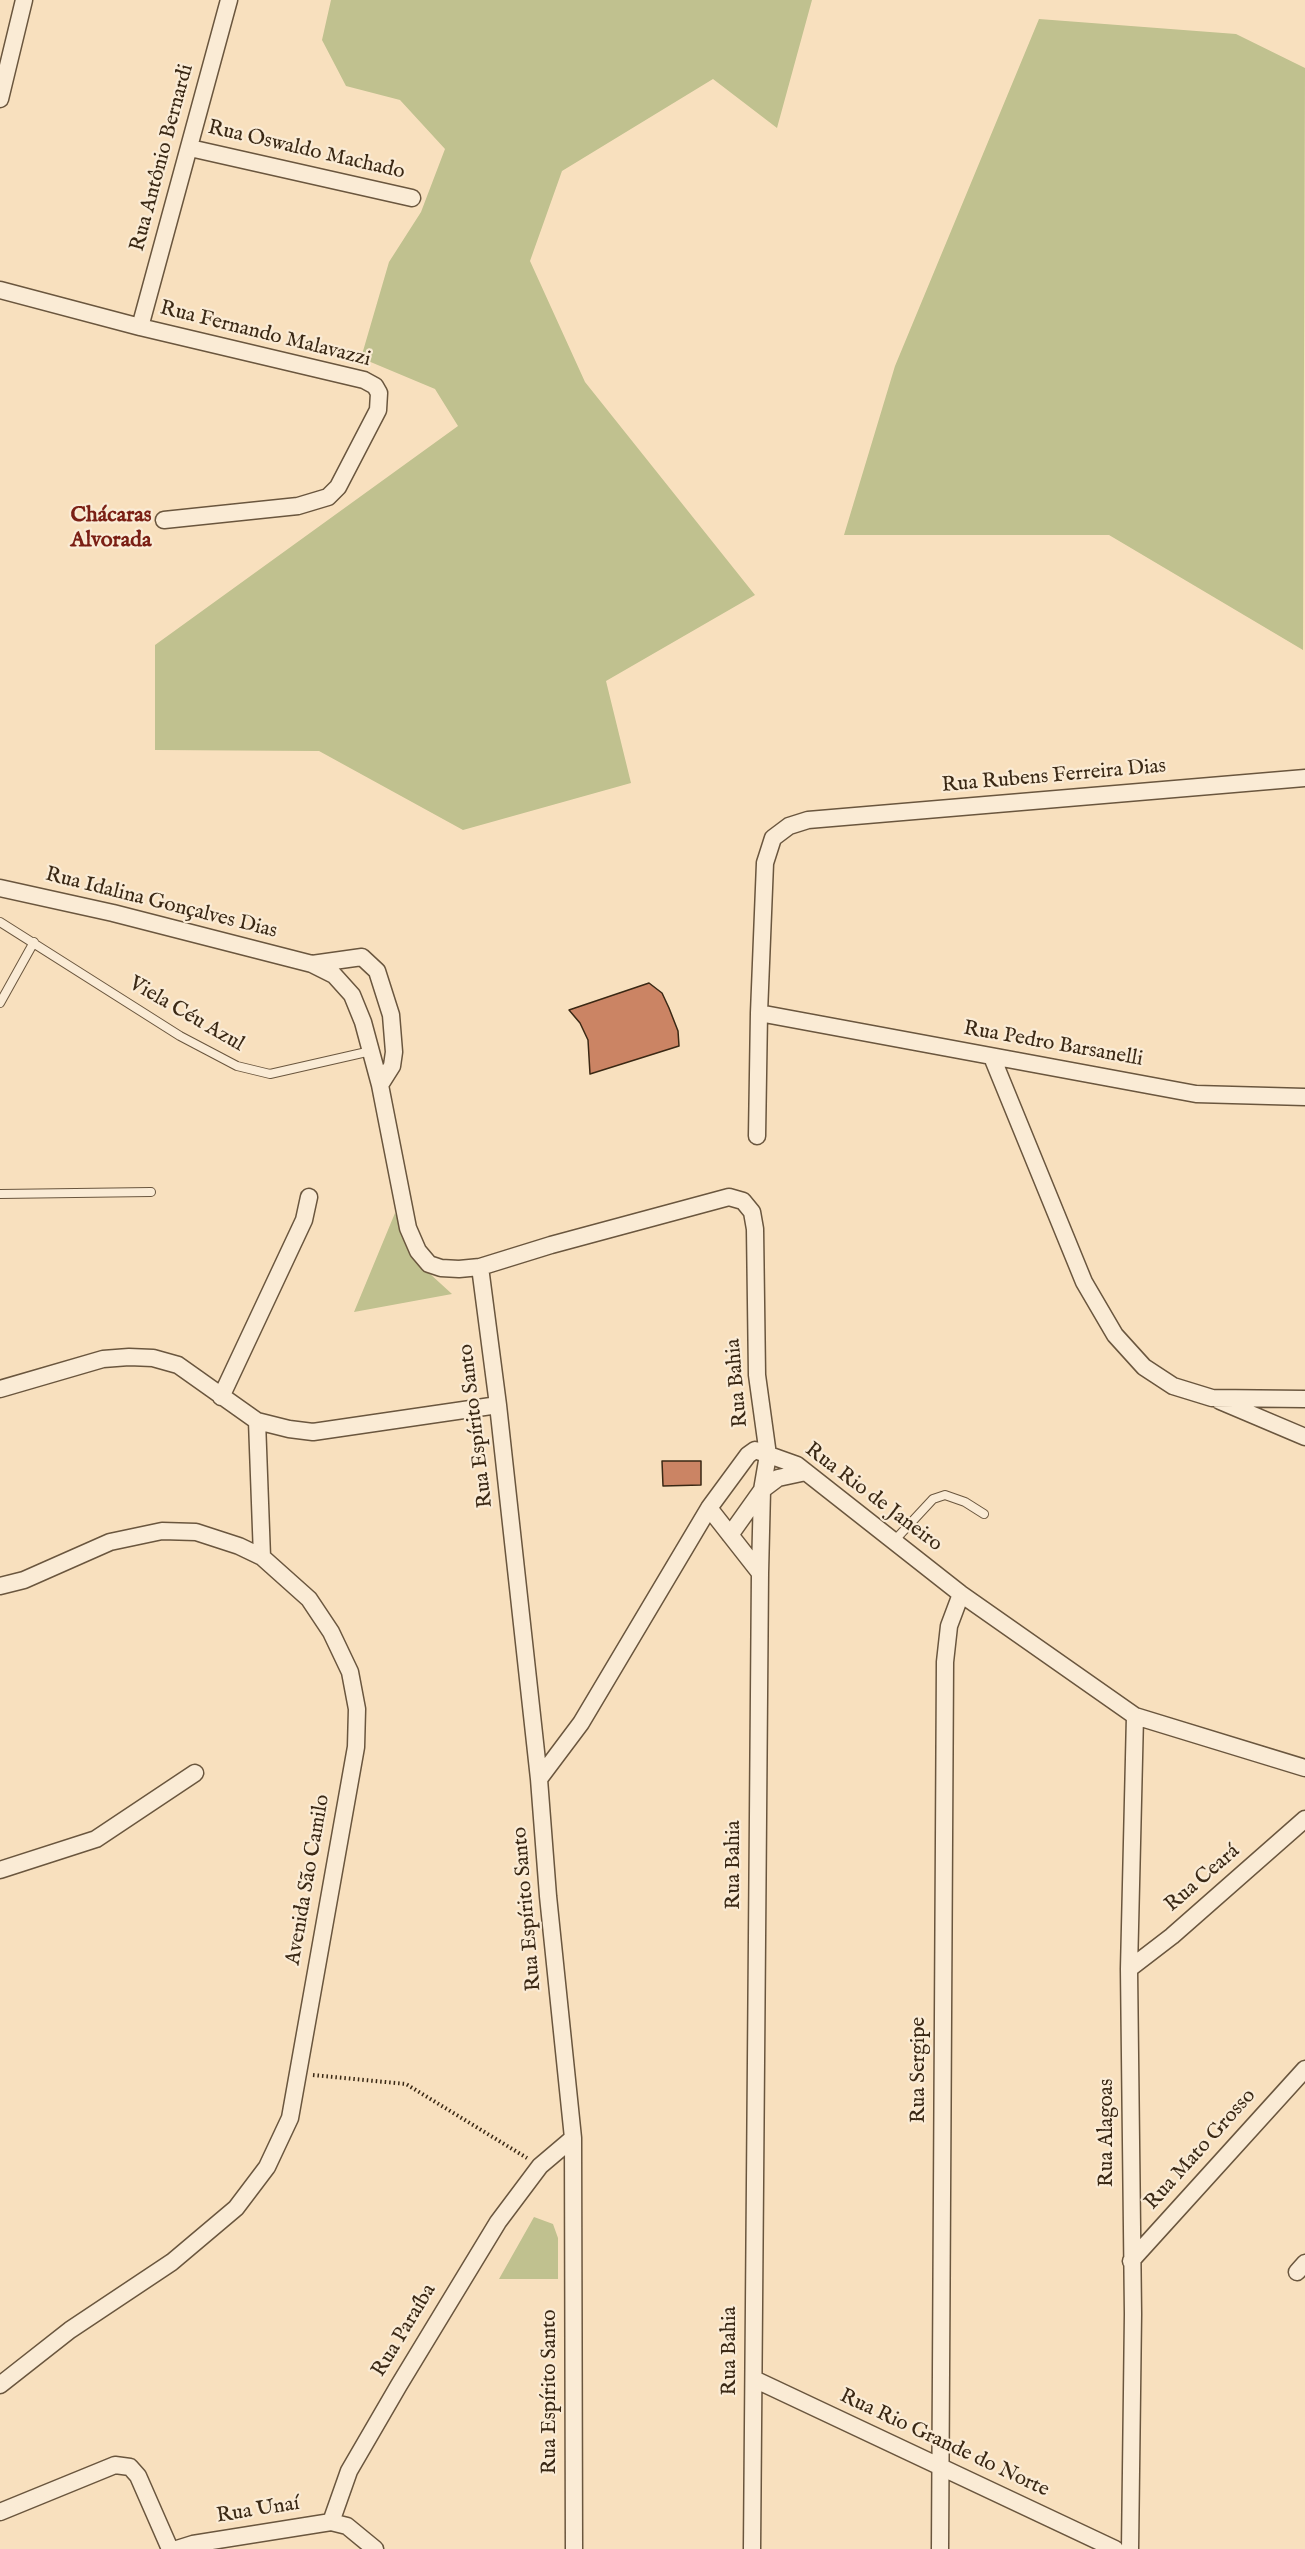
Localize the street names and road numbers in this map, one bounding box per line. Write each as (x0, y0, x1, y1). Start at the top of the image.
street label: Rua Antônio Bernardi (126, 62, 200, 254)
street label: Rua Oswaldo Machado (205, 116, 407, 186)
street label: Rua Fernando Malavazzi (157, 297, 373, 373)
street label: Rua Rubens Ferreira Dias (941, 755, 1167, 799)
street label: Rua Idalina Gonçalves Dias (42, 863, 280, 945)
street label: Viela Céu Azul (124, 972, 248, 1058)
street label: Rua Pedro Barsanelli (961, 1017, 1145, 1073)
street label: Rua Bahia (722, 1337, 754, 1429)
street label: Rua Espírito Santo (454, 1343, 500, 1509)
street label: Rua Rio de Janeiro (799, 1438, 947, 1558)
street label: Avenida São Camilo (282, 1793, 336, 1967)
street label: Rua Bahia (722, 1820, 748, 1910)
street label: Rua Espírito Santo (508, 1826, 548, 1992)
street label: Rua Ceará (1160, 1840, 1246, 1918)
street label: Rua Sergipe (907, 2017, 933, 2123)
street label: Rua Alagoas (1095, 2079, 1121, 2187)
street label: Rua Mato Grosso (1140, 2084, 1262, 2216)
street label: Rua Paraíba (367, 2280, 443, 2382)
street label: Rua Bahia (718, 2306, 744, 2396)
street label: Rua Espírito Santo (538, 2309, 564, 2475)
street label: Rua Rio Grande do Norte (835, 2384, 1053, 2504)
street label: Rua Unaí (215, 2492, 301, 2530)

